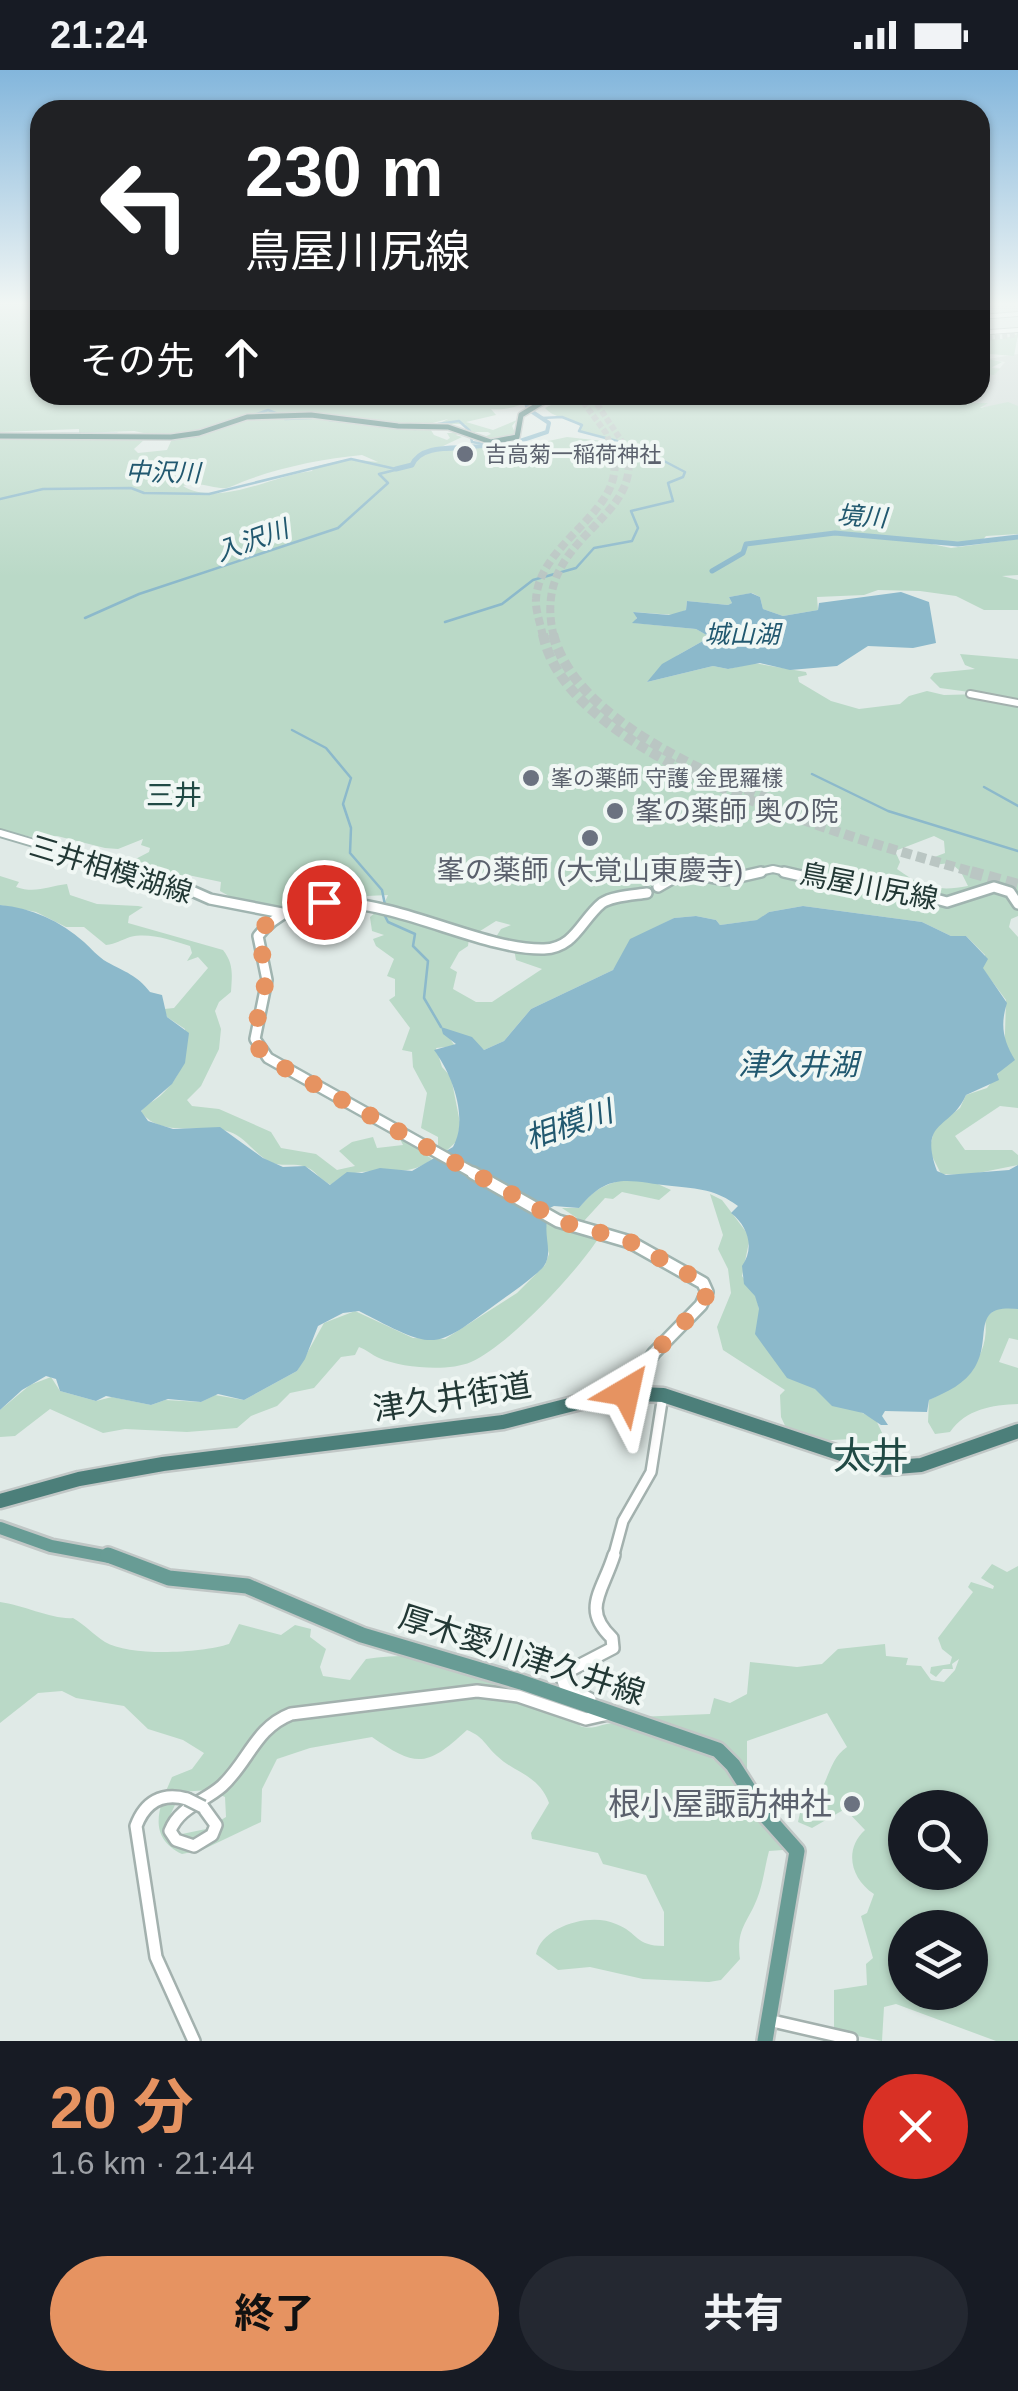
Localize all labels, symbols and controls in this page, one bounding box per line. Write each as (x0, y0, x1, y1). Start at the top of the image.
text: 21:24 (50, 14, 147, 56)
text: 230 m (245, 133, 443, 211)
icon: left (80, 140, 210, 270)
text: 鳥屋川尻線 (245, 226, 470, 277)
icon: ahead (214, 330, 269, 385)
text: その先 (80, 340, 194, 382)
place label: 吉高菊一稲荷神社 (485, 442, 661, 467)
marker: 吉高菊一稲荷神社 (454, 443, 476, 465)
water label: 中沢川 (125, 457, 204, 487)
water label: 境川 (836, 500, 891, 532)
water label: 入沢川 (212, 513, 295, 566)
water label: 城山湖 (704, 620, 783, 648)
place label: 峯の薬師 守護 金毘羅樣 (551, 766, 783, 791)
marker: 峯の薬師 守護 金毘羅樣 (520, 767, 542, 789)
district label: 三井 (146, 780, 202, 811)
place label: 峯の薬師 奥の院 (635, 796, 839, 827)
marker: 峯の薬師 奥の院 (604, 800, 626, 822)
marker: 峯の薬師 (大覚山東慶寺) (579, 827, 601, 849)
street label: 三井相模湖線 (26, 830, 196, 909)
place label: 峯の薬師 (大覚山東慶寺) (437, 855, 743, 886)
street label: 鳥屋川尻線 (797, 858, 941, 915)
pin (282, 860, 367, 945)
icon: arrive (297, 875, 352, 930)
water label: 津久井湖 (738, 1048, 862, 1081)
water label: 相模川 (521, 1093, 620, 1155)
position arrow (574, 1340, 678, 1444)
street label: 津久井街道 (370, 1367, 534, 1427)
district label: 太井 (833, 1435, 909, 1477)
street label: 厚木愛川津久井線 (395, 1598, 649, 1712)
place label: 根小屋諏訪神社 (608, 1786, 832, 1822)
map controls (888, 1790, 988, 2010)
button: search (888, 1790, 988, 1890)
marker: 根小屋諏訪神社 (841, 1793, 863, 1815)
button: layers (888, 1910, 988, 2010)
text: 20 分 (50, 2074, 193, 2141)
button: close (863, 2074, 968, 2179)
text: 1.6 km · 21:44 (50, 2145, 255, 2181)
button: 終了 (50, 2256, 499, 2371)
button: 共有 (519, 2256, 968, 2371)

